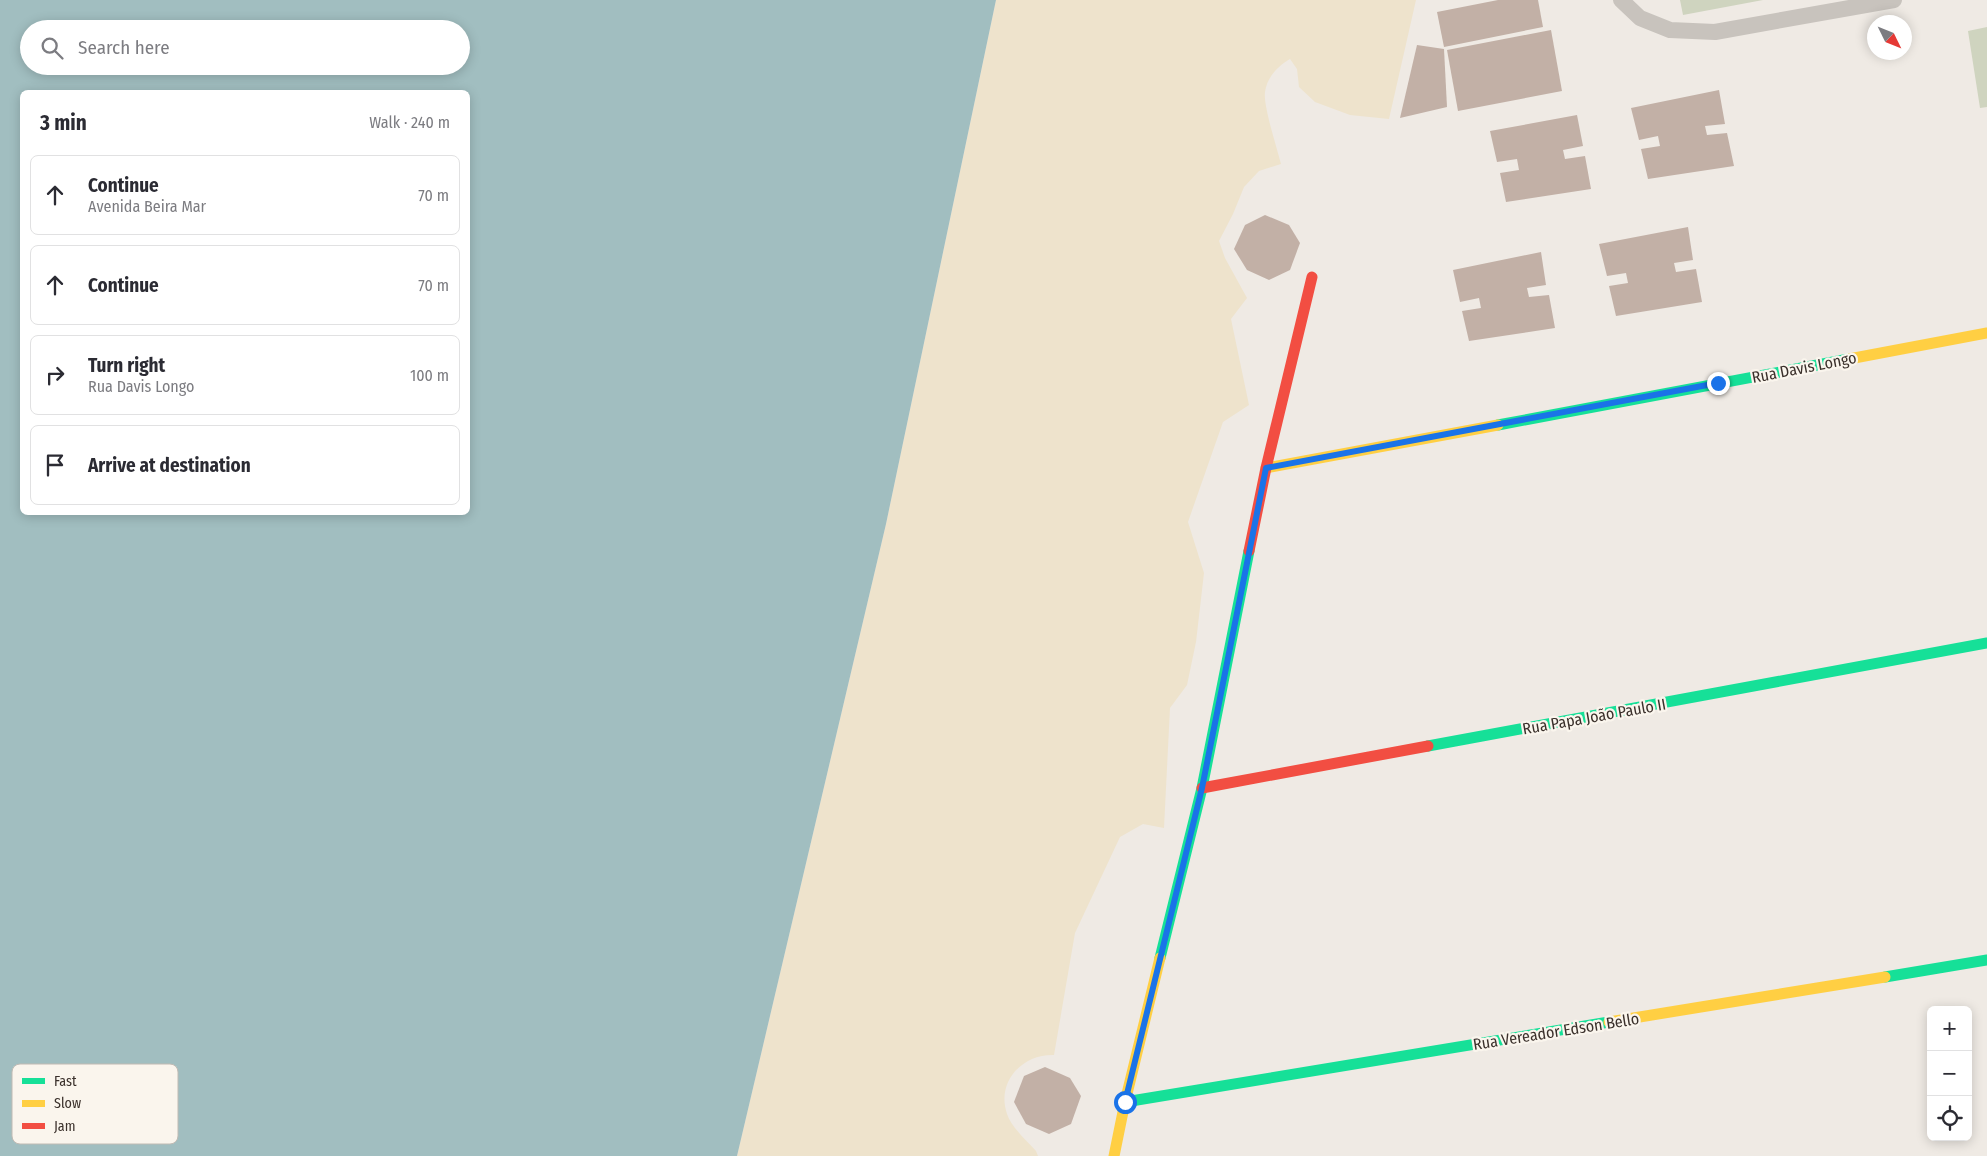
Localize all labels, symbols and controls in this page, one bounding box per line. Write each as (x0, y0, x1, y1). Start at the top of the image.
north arrow (1867, 15, 1912, 60)
search box (20, 20, 470, 75)
icon: search (38, 34, 66, 62)
text: Search here (78, 36, 170, 59)
text: 3 min (40, 110, 87, 136)
text: Walk · 240 m (369, 113, 450, 132)
text: Continue (88, 174, 159, 197)
icon: ahead (41, 181, 69, 209)
text: 70 m (418, 186, 449, 205)
text: Avenida Beira Mar (88, 197, 206, 216)
icon: ahead (41, 271, 69, 299)
text: Continue (88, 274, 159, 297)
text: 70 m (418, 276, 449, 295)
street label: Rua Davis Longo (1750, 348, 1858, 387)
text: Turn right (88, 354, 165, 377)
icon: right (41, 361, 69, 389)
text: 100 m (410, 366, 449, 385)
route end (1707, 372, 1730, 395)
text: Rua Davis Longo (88, 377, 194, 396)
icon: arrive (41, 451, 69, 479)
text: Arrive at destination (88, 454, 251, 477)
street label: Rua Papa João Paulo II (1521, 695, 1667, 738)
map controls (1927, 1006, 1972, 1141)
button: + (1927, 1006, 1972, 1051)
street label: Rua Vereador Edson Bello (1472, 1009, 1641, 1054)
button: − (1927, 1051, 1972, 1096)
legend (12, 1064, 178, 1144)
text: Fast (54, 1073, 77, 1090)
route start (1114, 1091, 1137, 1114)
text: Slow (54, 1095, 81, 1112)
button: locate (1927, 1096, 1972, 1141)
text: Jam (54, 1118, 75, 1135)

